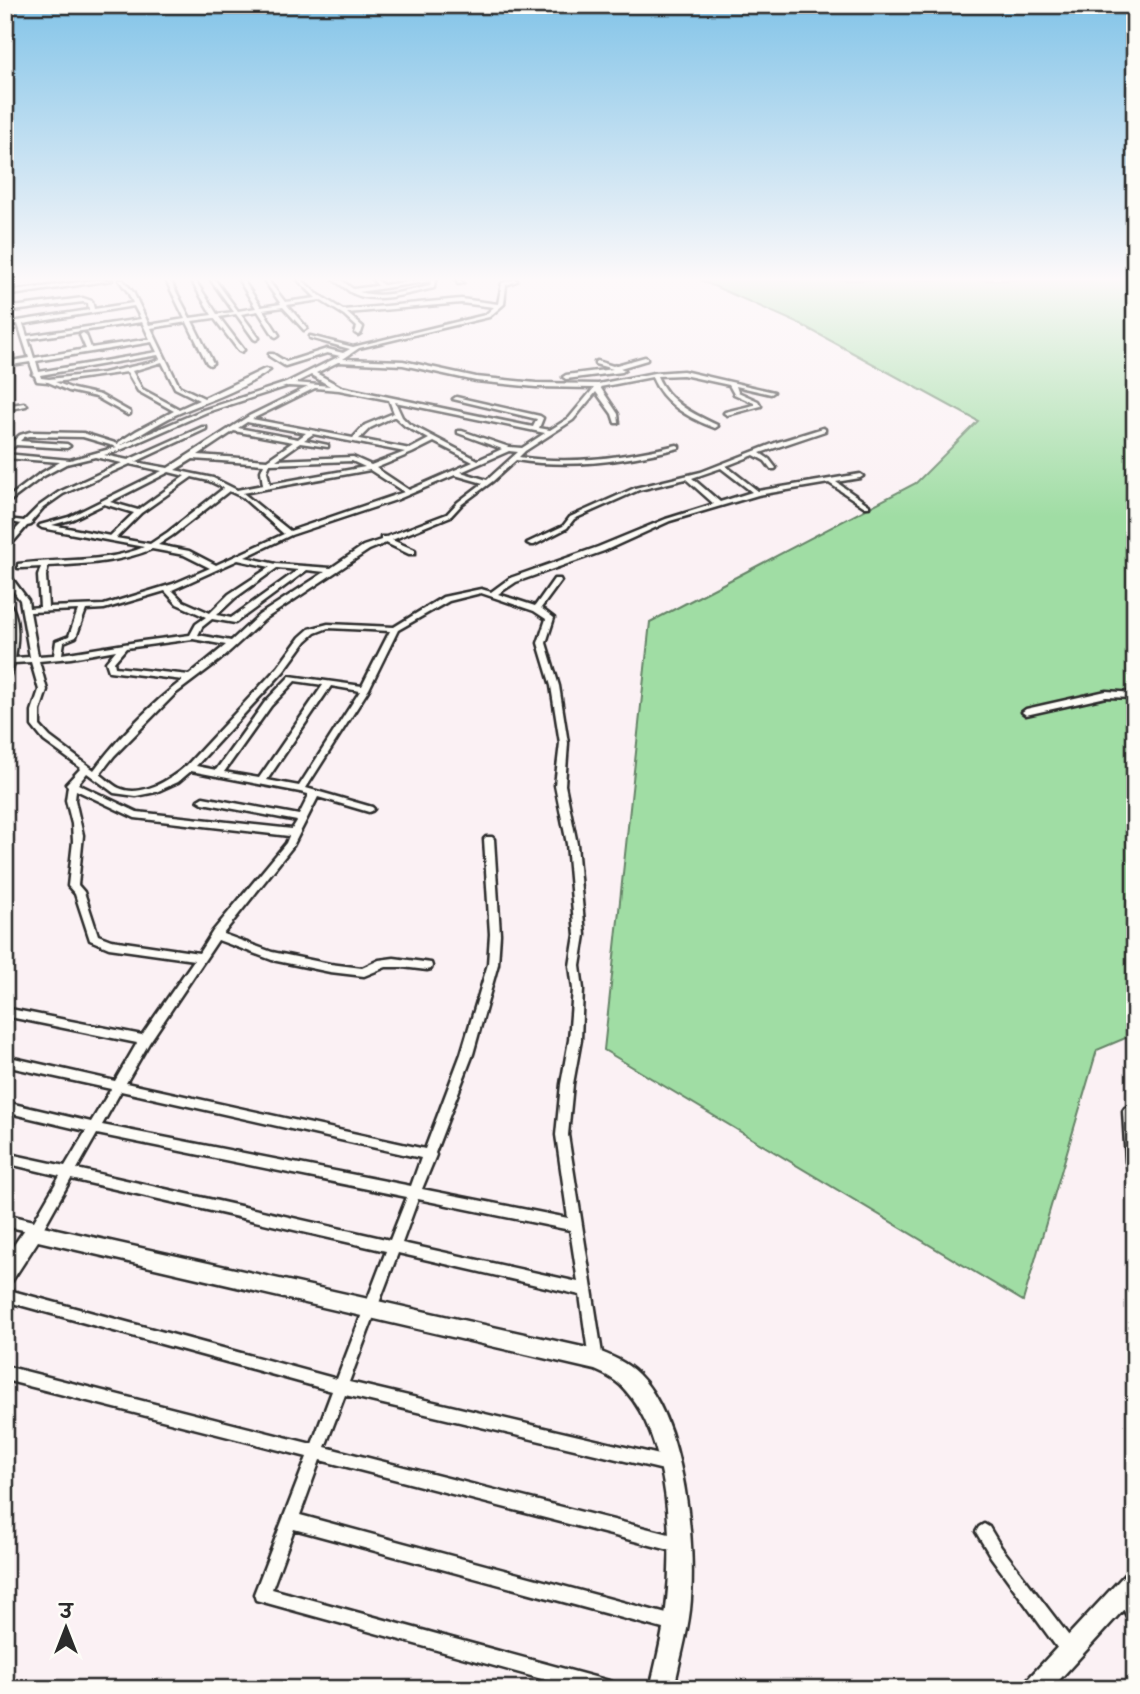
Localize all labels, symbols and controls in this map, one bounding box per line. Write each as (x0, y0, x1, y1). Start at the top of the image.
north arrow (32, 1592, 102, 1662)
text: उ (58, 1600, 75, 1624)

